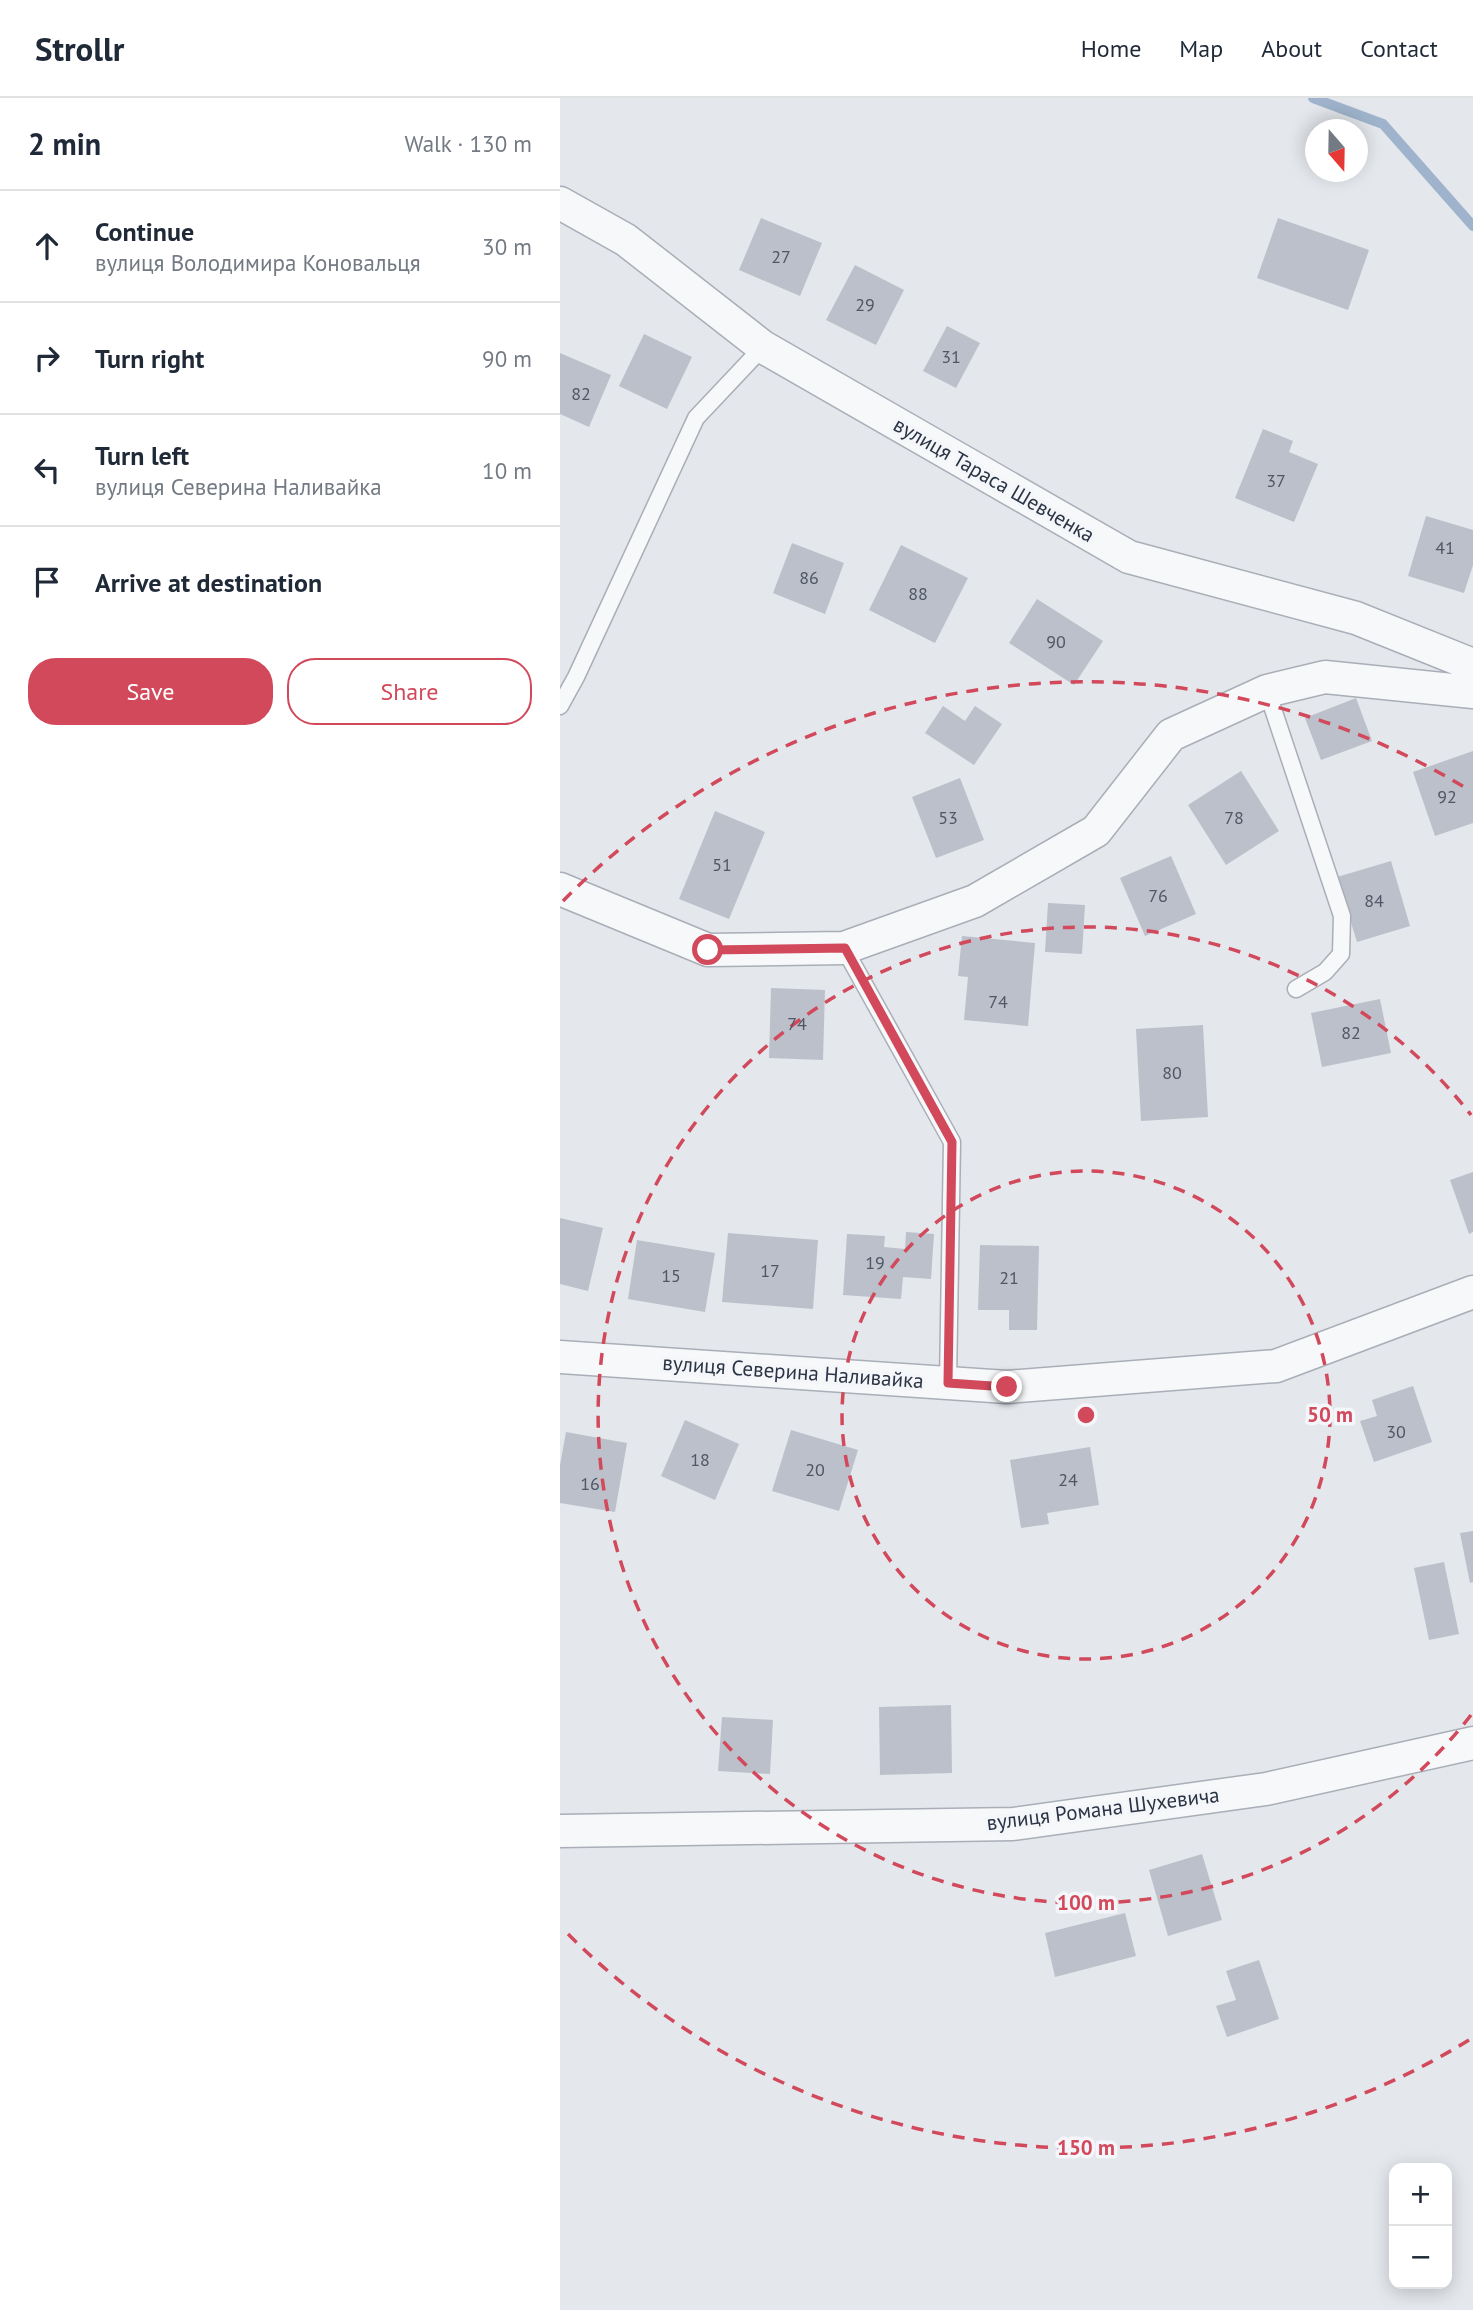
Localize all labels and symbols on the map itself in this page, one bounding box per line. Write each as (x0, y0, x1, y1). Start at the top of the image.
north arrow (1305, 119, 1368, 182)
house number: 27 (771, 245, 791, 268)
house number: 29 (855, 293, 875, 316)
house number: 31 (941, 345, 961, 368)
house number: 82 (571, 382, 591, 405)
street label: вулиця Тараса Шевченка (889, 411, 1100, 548)
house number: 37 (1266, 469, 1286, 492)
house number: 41 (1435, 536, 1455, 559)
house number: 86 (799, 566, 819, 589)
house number: 88 (908, 582, 928, 605)
house number: 90 (1046, 630, 1066, 653)
house number: 92 (1437, 785, 1457, 808)
house number: 53 (938, 806, 958, 829)
house number: 78 (1224, 806, 1244, 829)
house number: 51 (712, 853, 732, 876)
house number: 76 (1148, 884, 1168, 907)
house number: 84 (1364, 889, 1384, 912)
route start (692, 934, 723, 965)
house number: 74 (988, 990, 1008, 1013)
house number: 74 (787, 1012, 807, 1035)
house number: 82 (1341, 1021, 1361, 1044)
house number: 80 (1162, 1061, 1182, 1084)
house number: 19 (865, 1251, 885, 1274)
house number: 17 (760, 1259, 780, 1282)
house number: 15 (661, 1264, 681, 1287)
house number: 21 (999, 1266, 1019, 1289)
street label: вулиця Северина Наливайка (662, 1349, 925, 1394)
route end (991, 1371, 1022, 1402)
text: 50 m (1307, 1401, 1353, 1428)
centre of rings (1074, 1403, 1098, 1427)
house number: 30 (1386, 1420, 1406, 1443)
house number: 18 (690, 1448, 710, 1471)
house number: 20 (805, 1458, 825, 1481)
house number: 24 (1058, 1468, 1078, 1491)
house number: 16 (580, 1472, 600, 1495)
street label: вулиця Романа Шухевича (985, 1781, 1221, 1836)
text: 100 m (1057, 1889, 1115, 1916)
text: 150 m (1057, 2134, 1115, 2161)

